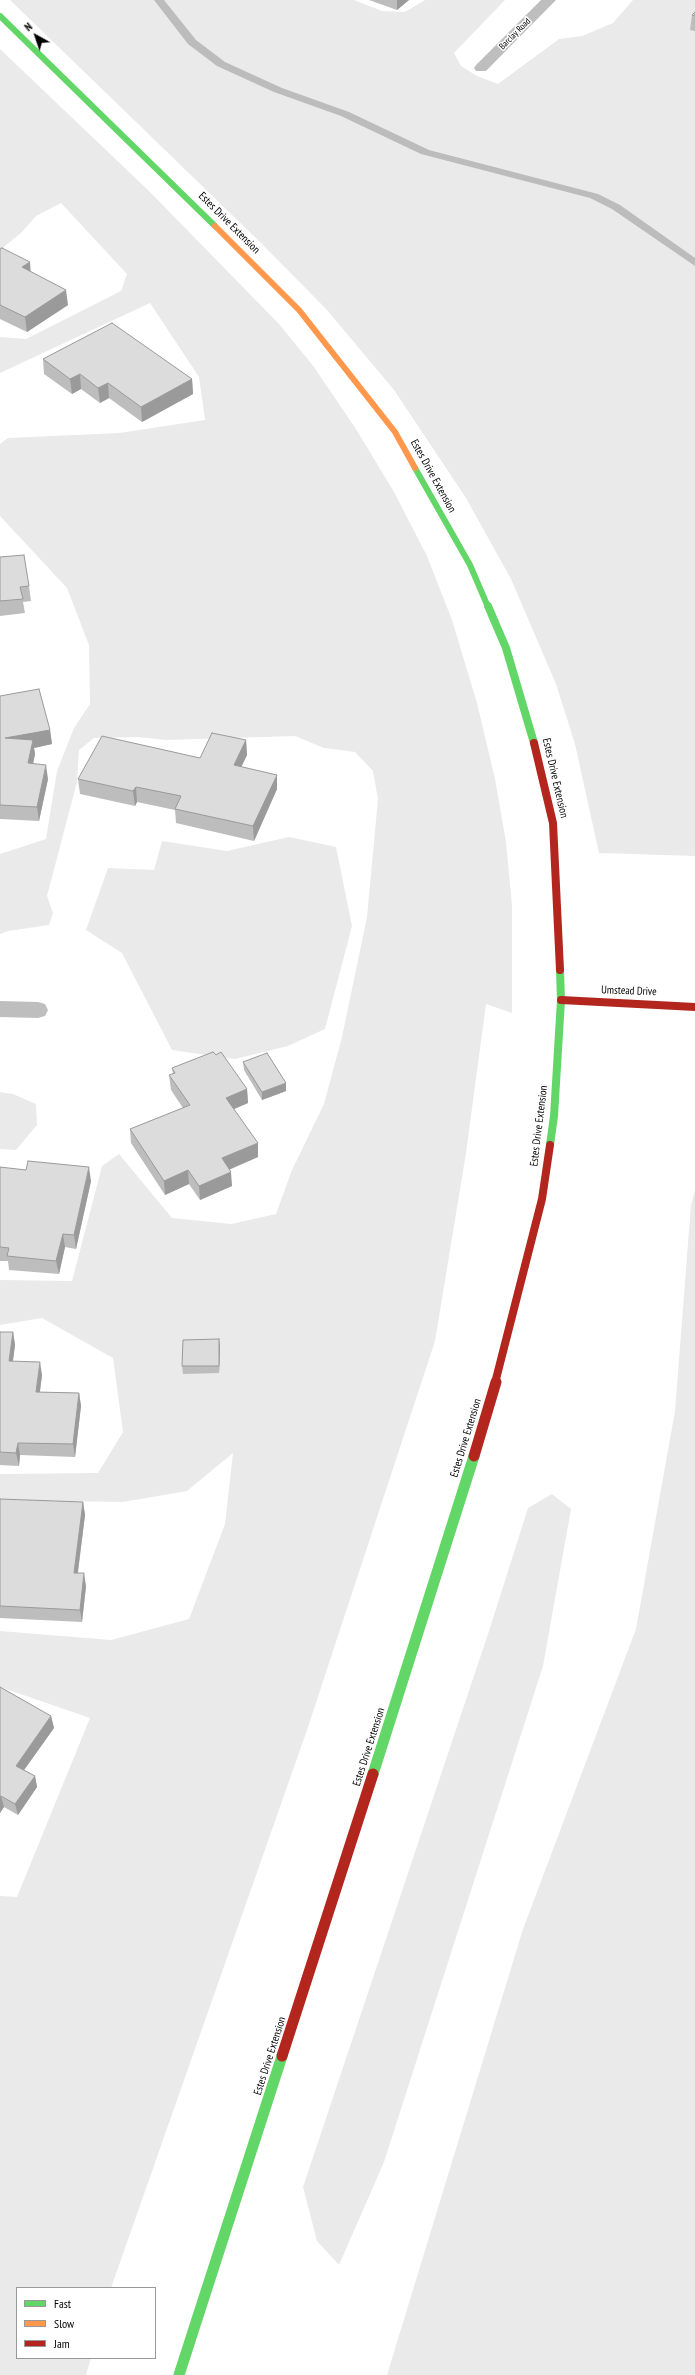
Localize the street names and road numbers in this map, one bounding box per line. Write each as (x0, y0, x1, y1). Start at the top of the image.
street label: Barclay Road (497, 16, 533, 52)
street label: Estes Drive Extension (196, 190, 262, 256)
street label: Estes Drive Extension (407, 437, 459, 515)
street label: Estes Drive Extension (539, 737, 571, 819)
street label: Umstead Drive (601, 983, 657, 999)
street label: Estes Drive Extension (527, 1085, 551, 1167)
street label: Estes Drive Extension (448, 1397, 484, 1479)
street label: Estes Drive Extension (350, 1706, 388, 1788)
street label: Estes Drive Extension (251, 2015, 289, 2097)

